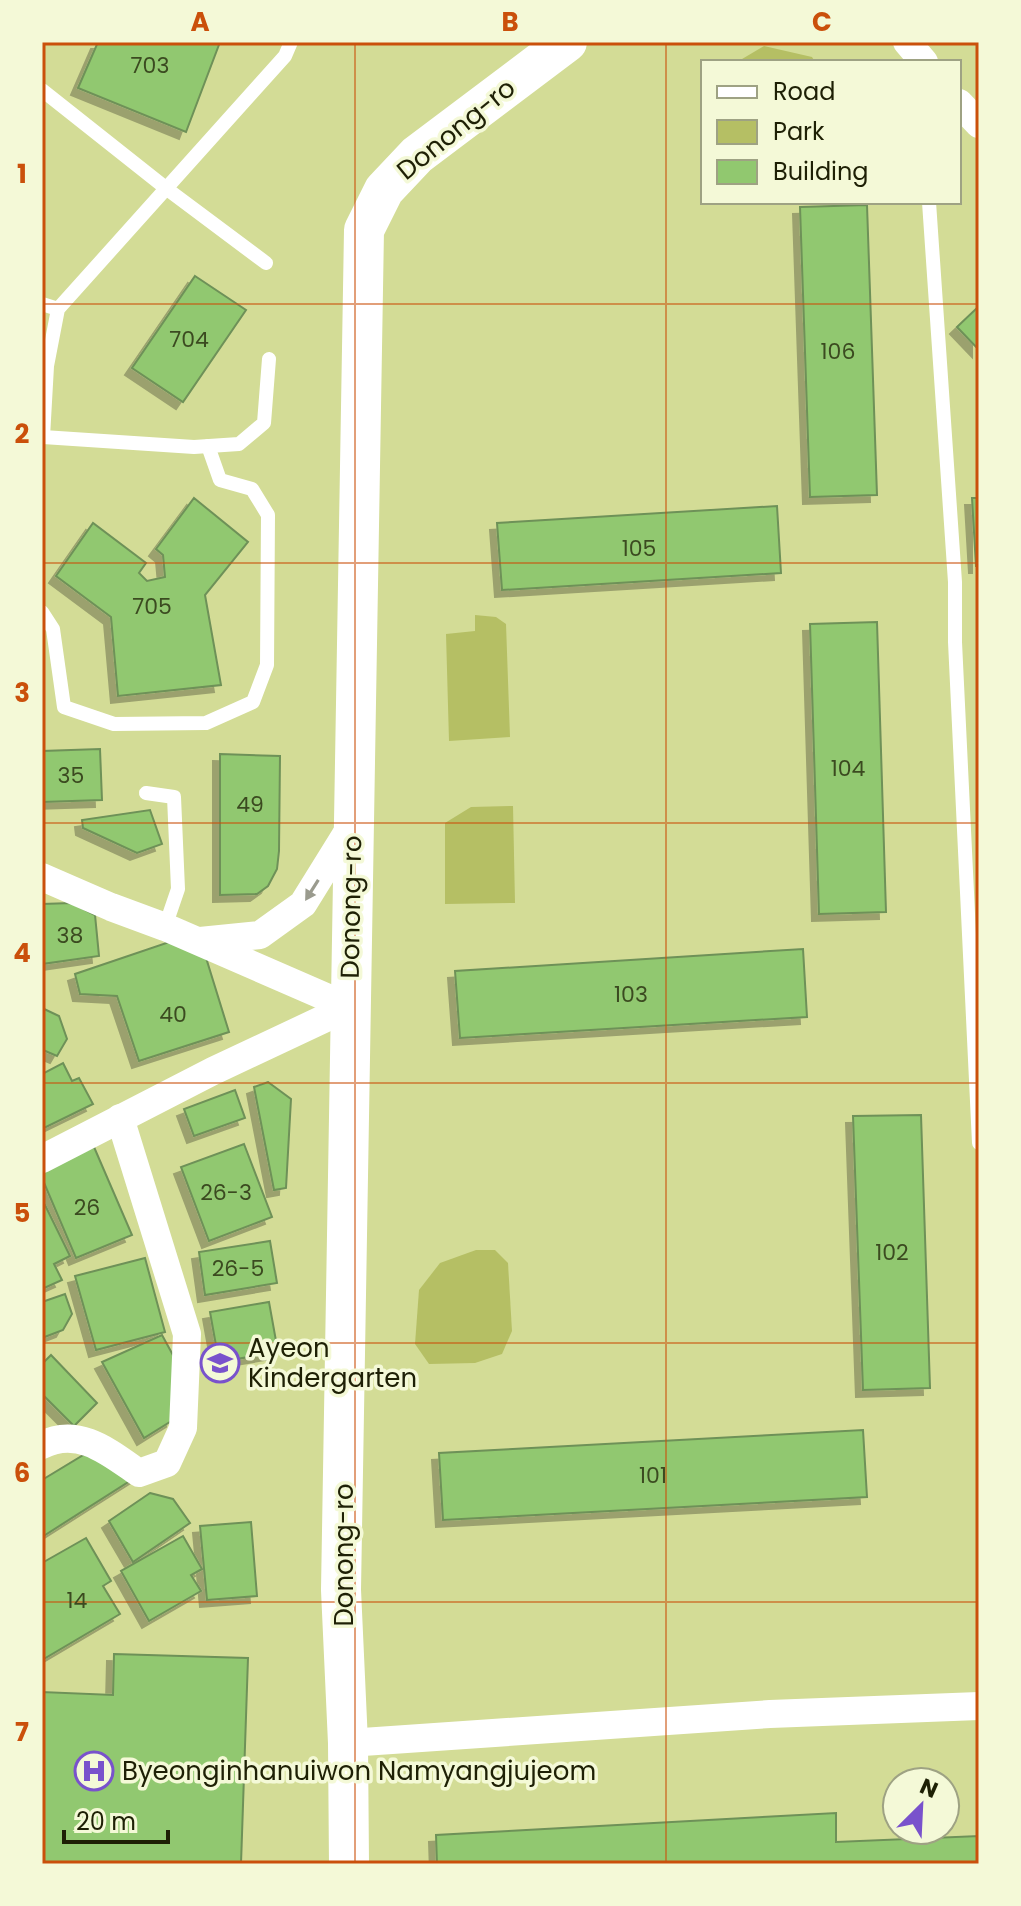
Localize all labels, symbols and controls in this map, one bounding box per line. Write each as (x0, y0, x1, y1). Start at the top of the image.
text: A (190, 4, 210, 40)
text: B (501, 4, 519, 40)
text: C (812, 4, 832, 40)
house number: 703 (131, 50, 169, 81)
legend (701, 60, 961, 204)
street label: Donong-ro (389, 70, 523, 188)
text: Road (773, 75, 835, 108)
text: Park (773, 115, 825, 148)
text: Building (773, 155, 869, 188)
text: 1 (17, 156, 27, 192)
house number: 704 (169, 324, 209, 355)
house number: 106 (821, 336, 855, 367)
text: 2 (15, 416, 30, 452)
house number: 105 (622, 533, 656, 564)
house number: 705 (132, 591, 172, 622)
text: 3 (14, 675, 30, 711)
house number: 104 (831, 753, 866, 784)
house number: 35 (58, 760, 84, 791)
house number: 49 (236, 789, 264, 820)
street label: Donong-ro (332, 835, 370, 979)
one-way arrow (304, 880, 319, 901)
house number: 38 (57, 920, 83, 951)
text: 4 (13, 935, 31, 971)
house number: 103 (614, 979, 648, 1010)
house number: 40 (159, 999, 187, 1030)
house number: 26-3 (200, 1177, 252, 1208)
house number: 26 (74, 1192, 100, 1223)
text: 5 (14, 1195, 30, 1231)
house number: 102 (875, 1237, 909, 1268)
house number: 26-5 (212, 1253, 264, 1284)
place label: Ayeon Kindergarten (248, 1330, 417, 1396)
school or university icon: Ayeon Kindergarten (199, 1342, 241, 1384)
text: 6 (14, 1455, 30, 1491)
house number: 101 (639, 1460, 667, 1491)
street label: Donong-ro (326, 1483, 362, 1627)
house number: 14 (67, 1585, 88, 1616)
text: 7 (15, 1714, 29, 1750)
hospital icon: Byeonginhanuiwon Namyangjujeom (73, 1750, 115, 1792)
place label: Byeonginhanuiwon Namyangjujeom (122, 1753, 596, 1789)
north arrow (881, 1766, 961, 1846)
text: N (915, 1771, 943, 1806)
scale bar (64, 1794, 168, 1844)
text: 20 m (76, 1805, 136, 1838)

